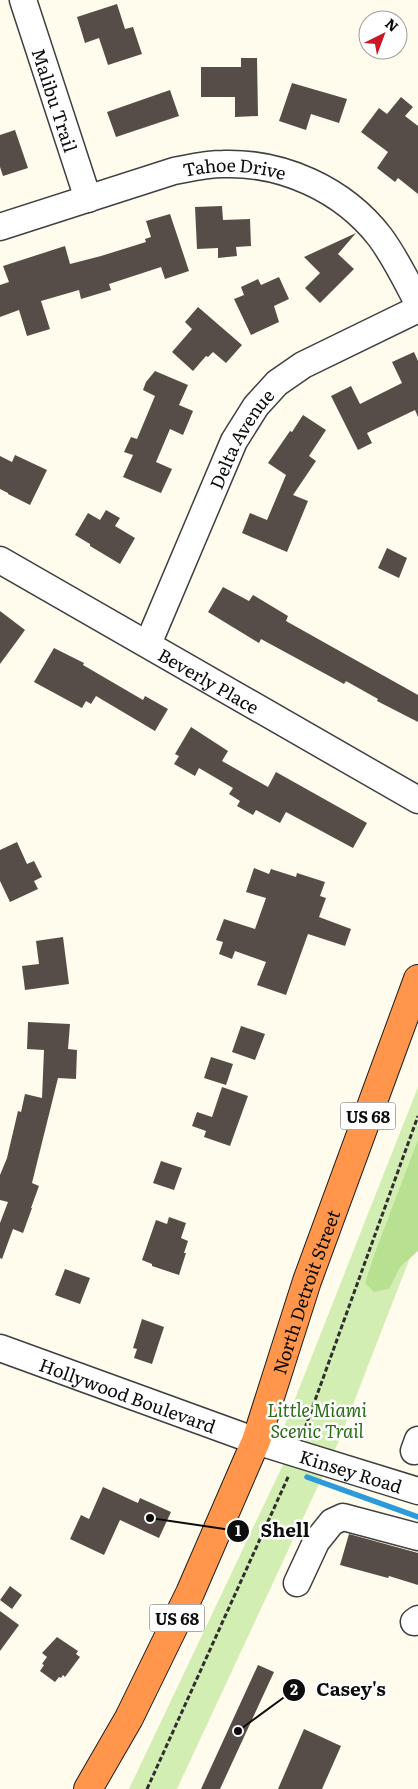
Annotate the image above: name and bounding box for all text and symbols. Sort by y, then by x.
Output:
north arrow [358,10,408,60]
text: N [381,13,404,36]
street label: Malibu Trail [26,44,85,155]
street label: Tahoe Drive [180,150,290,186]
street label: Delta Avenue [202,382,280,493]
street label: Beverly Place [153,640,265,720]
road number: US 68 [340,1102,396,1130]
street label: North Detroit Street [265,1205,346,1377]
street label: Hollywood Boulevard [36,1350,220,1439]
park label: Little Miami Scenic Trail [267,1396,367,1444]
street label: Kinsey Road [296,1442,406,1499]
callout: Shell [225,1514,319,1548]
text: Shell [260,1515,310,1543]
text: 1 [235,1518,241,1541]
road number: US 68 [150,1605,204,1632]
callout: Casey's [281,1673,396,1707]
text: Casey's [316,1674,386,1702]
text: 2 [290,1677,298,1700]

